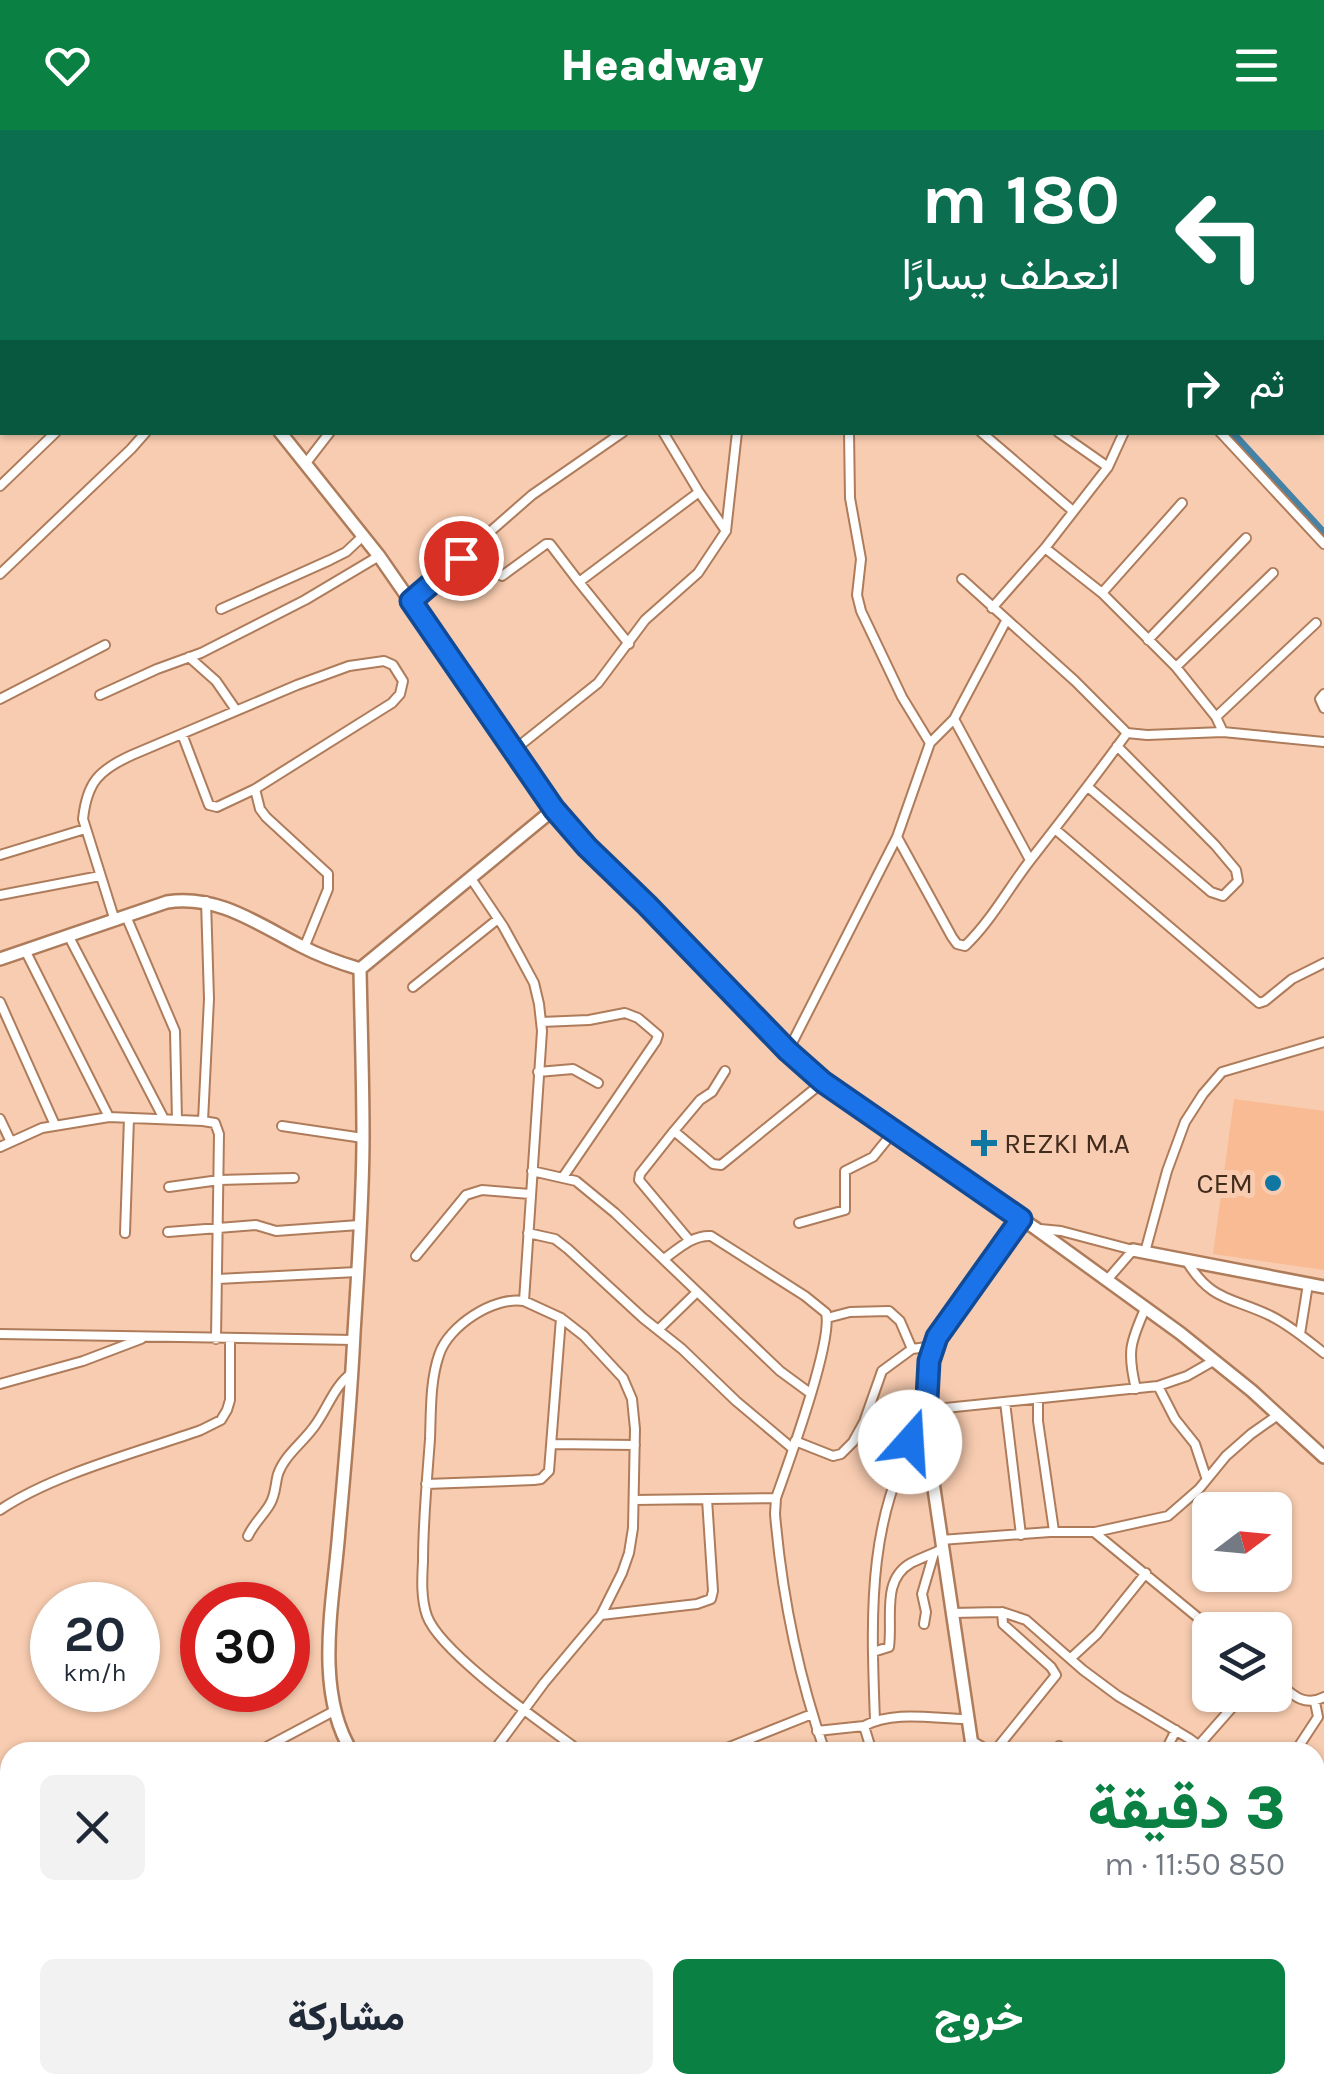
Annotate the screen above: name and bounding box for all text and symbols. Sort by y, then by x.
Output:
icon: heart [40,38,95,93]
icon: menu [1229,38,1284,93]
text: Headway [561,39,763,91]
text: 180 m [921,159,1120,241]
icon: left [1155,170,1285,300]
text: انعطف يسارًا [902,248,1120,300]
icon: right [1174,360,1229,415]
text: ثم [1249,362,1285,407]
pin [419,516,504,601]
icon: arrive [434,531,489,586]
place label: REZKI M.A [1004,1127,1130,1160]
marker: REZKI M.A [973,1132,995,1154]
place label: CEM [1196,1167,1253,1200]
marker: CEM [1262,1172,1284,1194]
position arrow [858,1390,962,1494]
north arrow [1192,1492,1292,1592]
map controls [1192,1492,1292,1712]
speed limit sign: 30 [180,1582,310,1712]
text: 20 [64,1605,126,1664]
button: layers [1192,1612,1292,1712]
text: km/h [63,1658,127,1687]
text: 3 دقيقة [1087,1773,1285,1843]
button: close [40,1775,145,1880]
text: 850 m · 11:50 [1104,1846,1285,1883]
button: مشاركة [40,1959,653,2074]
button: خروج [673,1959,1285,2074]

